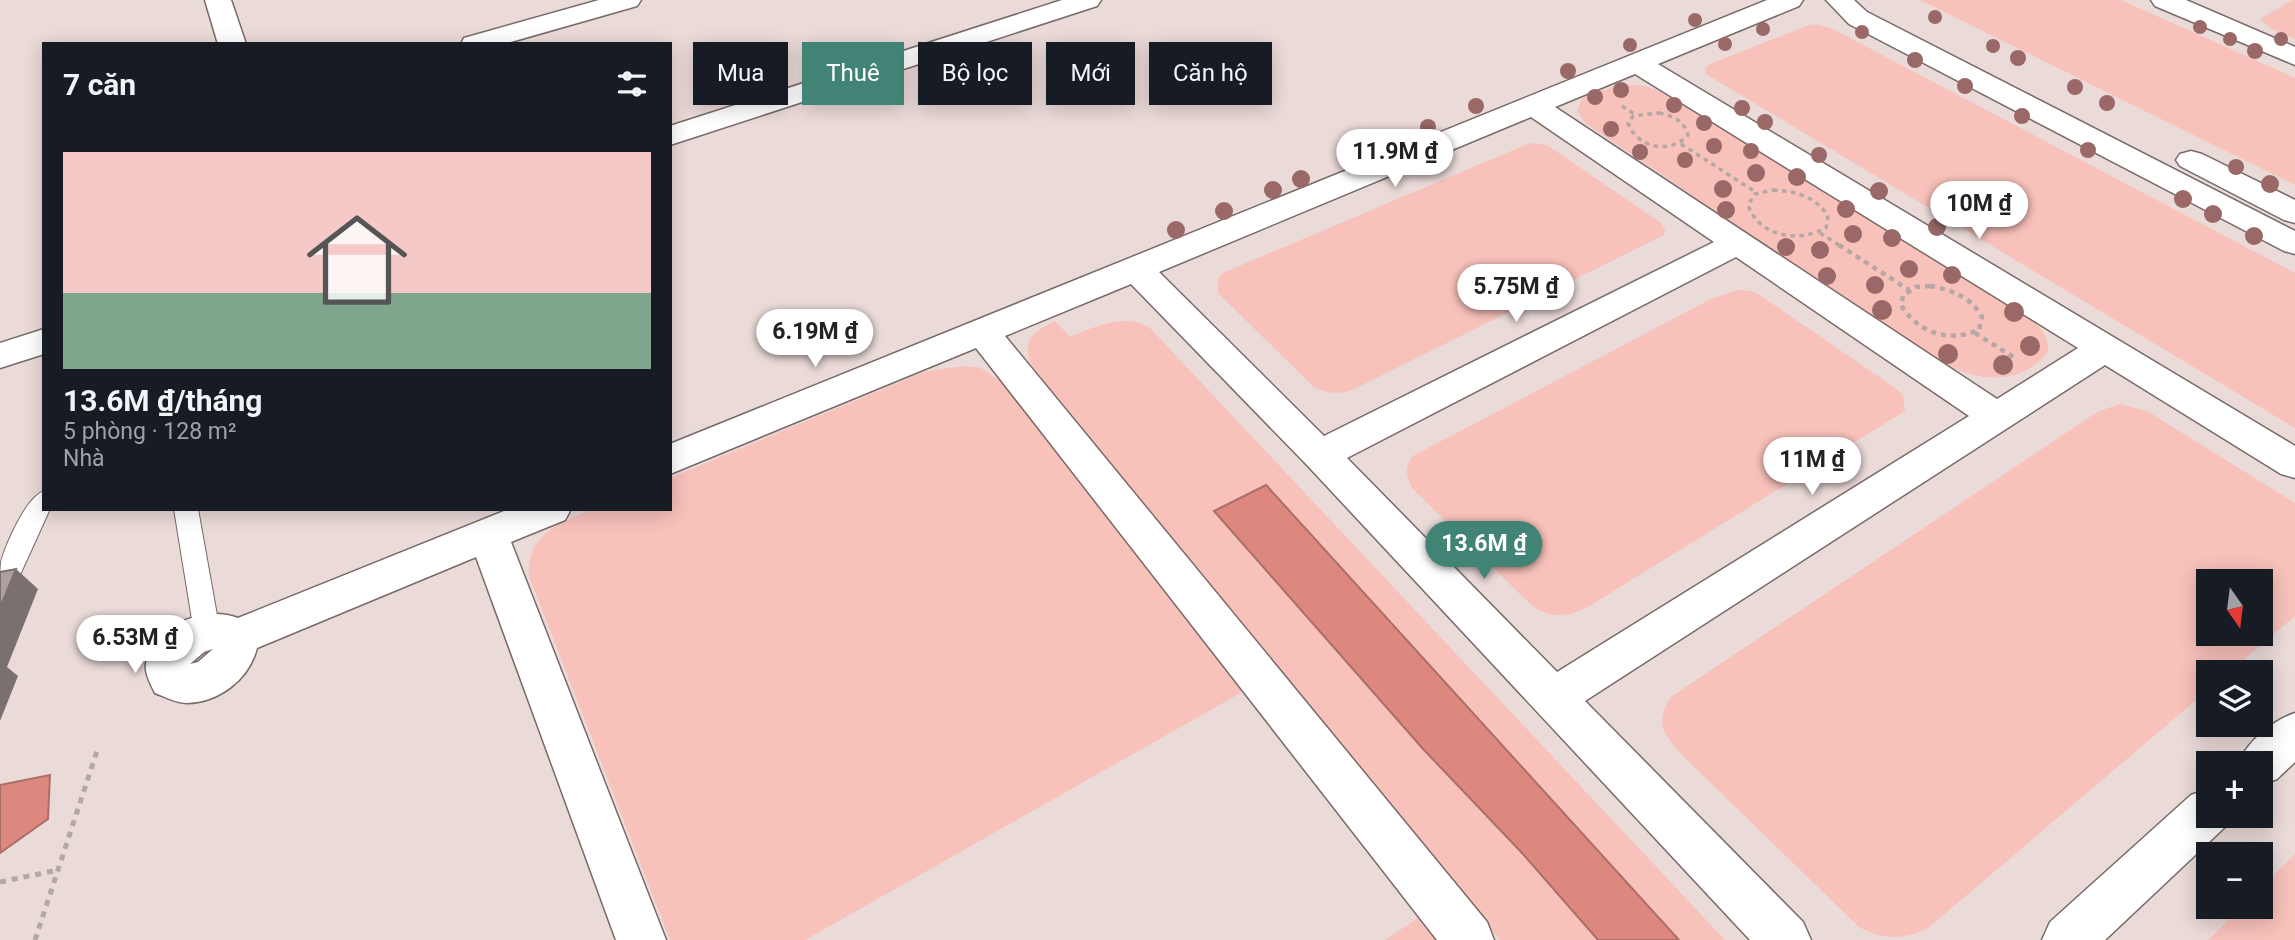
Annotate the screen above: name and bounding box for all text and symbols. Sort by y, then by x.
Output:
chip: Mua [693,42,788,105]
chip: Thuê [802,42,904,105]
chip: Bộ lọc [918,42,1032,105]
chip: Mới [1046,42,1135,105]
chip: Căn hộ [1149,42,1272,105]
icon: filters [613,65,651,103]
text: 7 căn [63,67,136,102]
pin: 11.9M ₫ [1330,130,1460,189]
text: 11.9M ₫ [1352,138,1438,165]
pin: 10M ₫ [1930,182,2028,241]
text: 10M ₫ [1946,190,2012,217]
icon: home [294,197,420,323]
pin: 5.75M ₫ [1451,264,1581,324]
text: 5.75M ₫ [1473,273,1559,300]
pin: 6.19M ₫ [750,310,880,369]
text: 6.19M ₫ [772,318,858,345]
text: 13.6M ₫/tháng [63,383,262,418]
text: 5 phòng · 128 m² [63,418,236,445]
pin: 11M ₫ [1763,438,1861,497]
text: Nhà [63,445,105,472]
text: 11M ₫ [1779,446,1845,473]
pin: 13.6M ₫ [1419,522,1549,581]
text: 13.6M ₫ [1441,530,1527,557]
north arrow [2196,569,2273,646]
map controls [2196,569,2273,919]
pin: 6.53M ₫ [70,616,200,675]
text: 6.53M ₫ [92,624,178,651]
button: layers [2196,660,2273,737]
button: + [2196,751,2273,828]
button: − [2196,842,2273,919]

